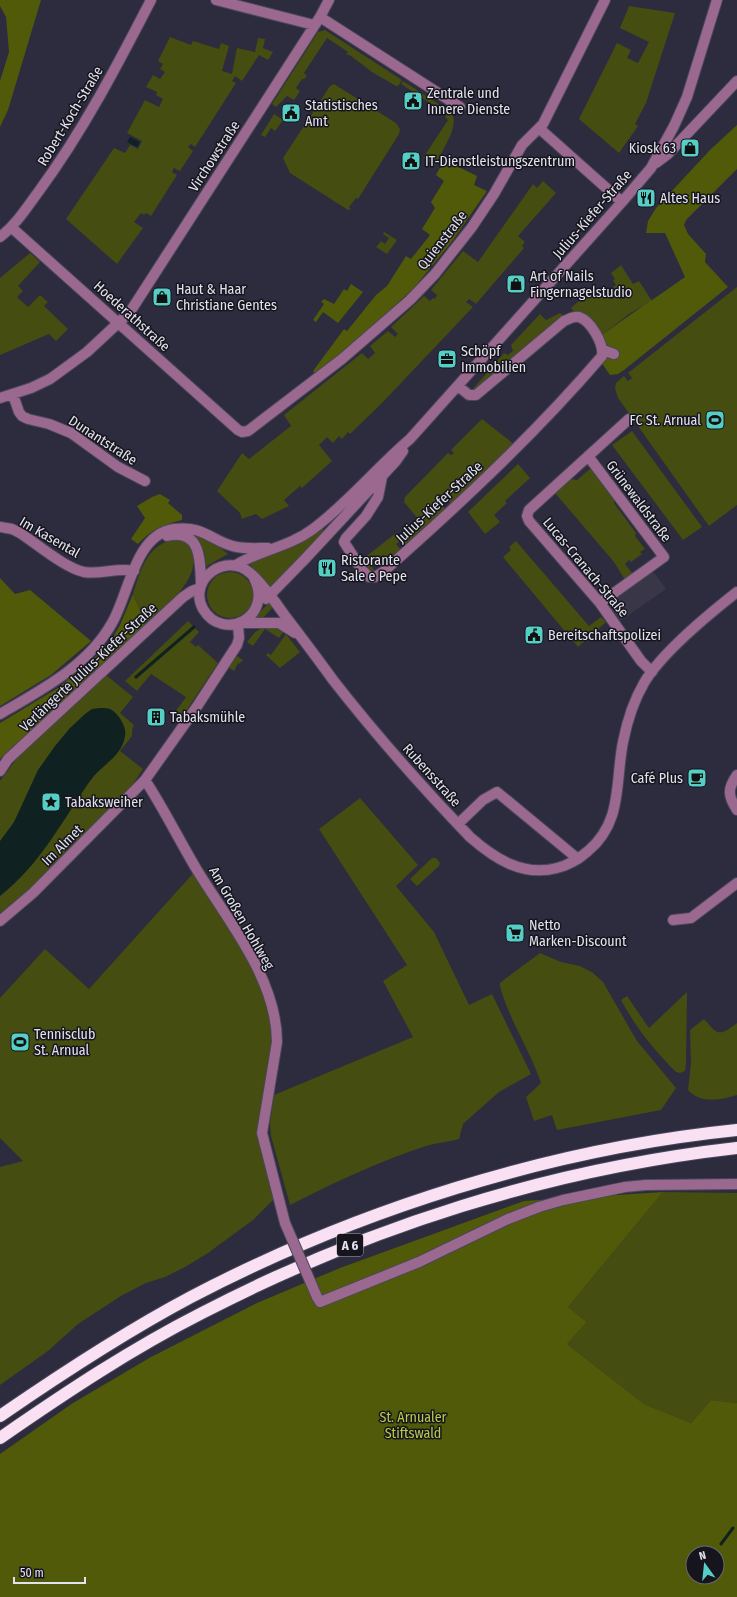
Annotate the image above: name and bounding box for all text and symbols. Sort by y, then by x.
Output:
street label: Robert-Koch-Straße [34,63,107,169]
place label: Zentrale und Innere Dienste [427,85,510,118]
public building icon: Zentrale und Innere Dienste [402,90,424,112]
place label: Statistisches Amt [305,97,378,130]
public building icon: Statistisches Amt [280,102,302,124]
street label: Virchowstraße [185,117,244,195]
shop icon: Kiosk 63 [679,137,701,159]
place label: Kiosk 63 [629,140,676,157]
public building icon: IT-Dienstleistungszentrum [400,150,422,172]
place label: IT-Dienstleistungszentrum [425,153,575,170]
street label: Julius-Kiefer-Straße [549,166,636,262]
restaurant icon: Altes Haus [635,187,657,209]
place label: Altes Haus [660,190,720,207]
street label: Quienstraße [414,207,471,273]
place label: Art of Nails Fingernagelstudio [530,268,632,301]
shop icon: Art of Nails Fingernagelstudio [505,273,527,295]
street label: Hoederathstraße [90,278,173,355]
place label: Haut & Haar Christiane Gentes [176,281,277,314]
shop icon: Haut & Haar Christiane Gentes [151,286,173,308]
place label: Schöpf Immobilien [461,343,526,376]
office icon: Schöpf Immobilien [436,348,458,370]
sports icon: FC St. Arnual [704,409,726,431]
street label: Dunantstraße [65,412,140,469]
place label: FC St. Arnual [630,412,701,429]
street label: Grünewaldstraße [602,457,675,545]
street label: Julius-Kiefer-Straße [393,458,486,547]
street label: Im Kasental [17,513,83,562]
street label: Lucas-Cranach-Straße [539,514,632,621]
place label: Ristorante Sale e Pepe [341,552,407,585]
restaurant icon: Ristorante Sale e Pepe [316,557,338,579]
street label: Verlängerte Julius-Kiefer-Straße [16,599,160,735]
public building icon: Bereitschaftspolizei [523,624,545,646]
place label: Bereitschaftspolizei [548,627,661,644]
building icon: Tabaksmühle [145,706,167,728]
place label: Tabaksmühle [170,709,245,726]
street label: Rubensstraße [399,740,464,810]
cafe icon: Café Plus [686,767,708,789]
place label: Café Plus [631,770,683,787]
place icon: Tabaksweiher [40,791,62,813]
place label: Tabaksweiher [65,794,143,811]
street label: Im Almet [38,821,87,869]
street label: Am Großen Hohlweg [205,864,278,973]
place label: Netto Marken-Discount [529,917,627,950]
supermarket icon: Netto Marken-Discount [504,922,526,944]
place label: Tennisclub St. Arnual [34,1026,95,1059]
sports icon: Tennisclub St. Arnual [9,1031,31,1053]
road number: A 6 [337,1234,363,1256]
park label: St. Arnualer Stiftswald [380,1409,447,1442]
north arrow [685,1545,725,1585]
text: N [698,1549,707,1563]
scale bar [14,1559,85,1585]
text: 50 m [20,1566,44,1580]

